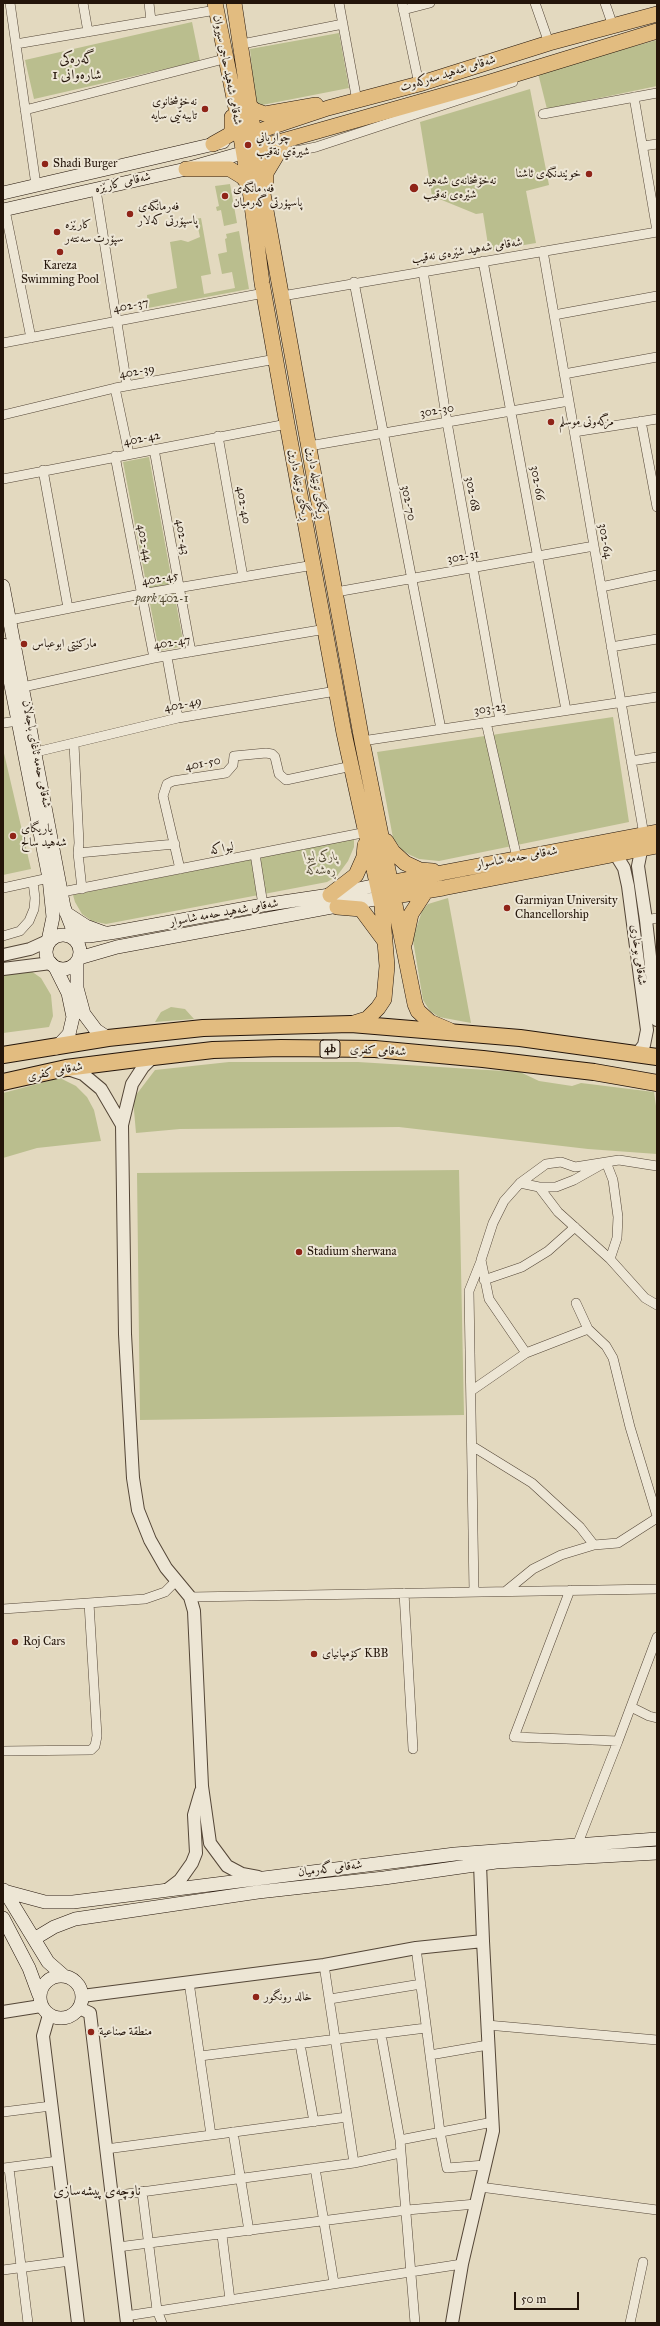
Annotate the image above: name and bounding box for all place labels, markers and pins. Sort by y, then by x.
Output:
place label: نەخۆشخانوی تایبەتیی سایە [151,95,197,123]
marker: نەخۆشخانوی تایبەتیی سایە [200,104,210,114]
place label: چوارياني شيرةي نةقيب [256,131,309,159]
marker: چوارياني شيرةي نةقيب [243,140,253,150]
place label: Shadi Burger [53,157,117,171]
marker: Shadi Burger [40,159,50,169]
place label: خوێندنگەی ئاشنا [516,167,581,181]
marker: خوێندنگەی ئاشنا [584,169,594,179]
place label: نەخۆشخانەی شەهید شێرەی نەقیب [423,174,496,202]
place label: فەرمانگەی پاسپۆرتی گەرمیان [233,182,302,210]
marker: نەخۆشخانەی شەهید شێرەی نەقیب [408,182,420,194]
marker: فەرمانگەی پاسپۆرتی گەرمیان [220,191,230,201]
place label: فەرمانگەی پاسپۆرتی کەلار [138,200,198,228]
marker: فەرمانگەی پاسپۆرتی کەلار [125,209,135,219]
place label: کارێزە سپۆرت سەنتەر [65,218,123,246]
marker: کارێزە سپۆرت سەنتەر [52,227,62,237]
marker: Kareza Swimming Pool [55,247,65,257]
place label: Kareza Swimming Pool [21,259,99,287]
place label: مزگەوتی موسلم [559,415,614,429]
marker: مزگەوتی موسلم [546,417,556,427]
place label: مارکێتی ابوعباس [32,637,97,651]
marker: مارکێتی ابوعباس [19,639,29,649]
place label: یاریگای شەهید سالح [21,822,67,850]
marker: یاریگای شەهید سالح [8,831,18,841]
place label: Garmiyan University Chancellorship [515,894,618,922]
marker: Garmiyan University Chancellorship [502,903,512,913]
place label: Stadium sherwana [307,1245,397,1259]
marker: Stadium sherwana [294,1247,304,1257]
place label: Roj Cars [23,1635,65,1649]
marker: Roj Cars [10,1637,20,1647]
place label: کۆمپانیای KBB [322,1647,389,1661]
marker: کۆمپانیای KBB [309,1649,319,1659]
place label: خالد رونگور [264,1990,312,2004]
marker: خالد رونگور [251,1992,261,2002]
place label: منطقة صناعية [99,2025,152,2039]
marker: منطقة صناعية [86,2027,96,2037]

